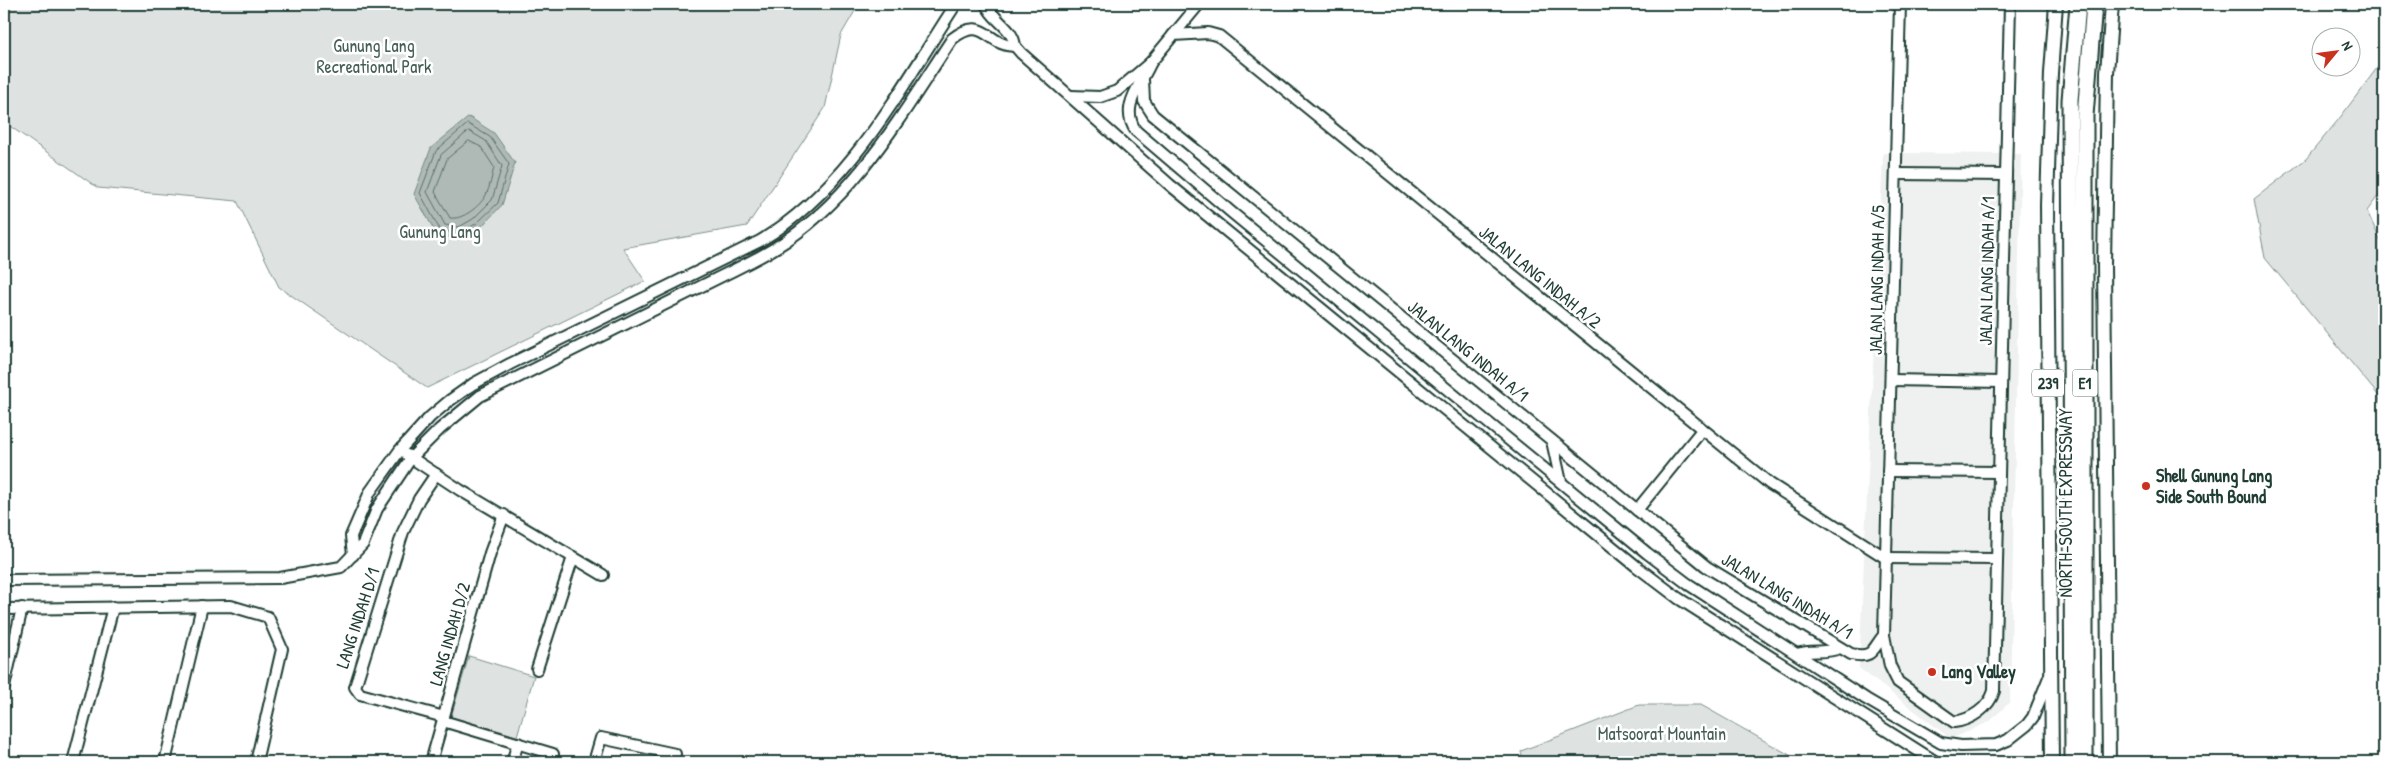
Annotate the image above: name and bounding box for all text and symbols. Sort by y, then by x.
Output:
north arrow [2310,28,2360,78]
park label: Gunung Lang Recreational Park [316,33,432,79]
text: N [2338,38,2358,54]
street label: JALAN LANG INDAH A/1 [1973,196,2000,346]
street label: JALAN LANG INDAH A/5 [1863,204,1890,355]
park label: Gunung Lang [399,219,481,244]
street label: JALAN LANG INDAH A/2 [1474,219,1607,334]
street label: JALAN LANG INDAH A/1 [1403,294,1534,407]
road number: 239 [2032,369,2064,396]
road number: E1 [2072,369,2098,396]
street label: NORTH–SOUTH EXPRESSWAY [2053,408,2078,598]
place label: Shell Gunung Lang Side South Bound [2156,463,2272,509]
marker: Shell Gunung Lang Side South Bound [2140,480,2152,492]
street label: JALAN LANG INDAH A/1 [1717,546,1858,645]
street label: LANG INDAH D/1 [330,564,386,671]
street label: LANG INDAH D/2 [423,579,476,688]
place label: Lang Valley [1942,659,2016,685]
marker: Lang Valley [1926,666,1938,678]
park label: Matsoorat Mountain [1598,721,1726,746]

